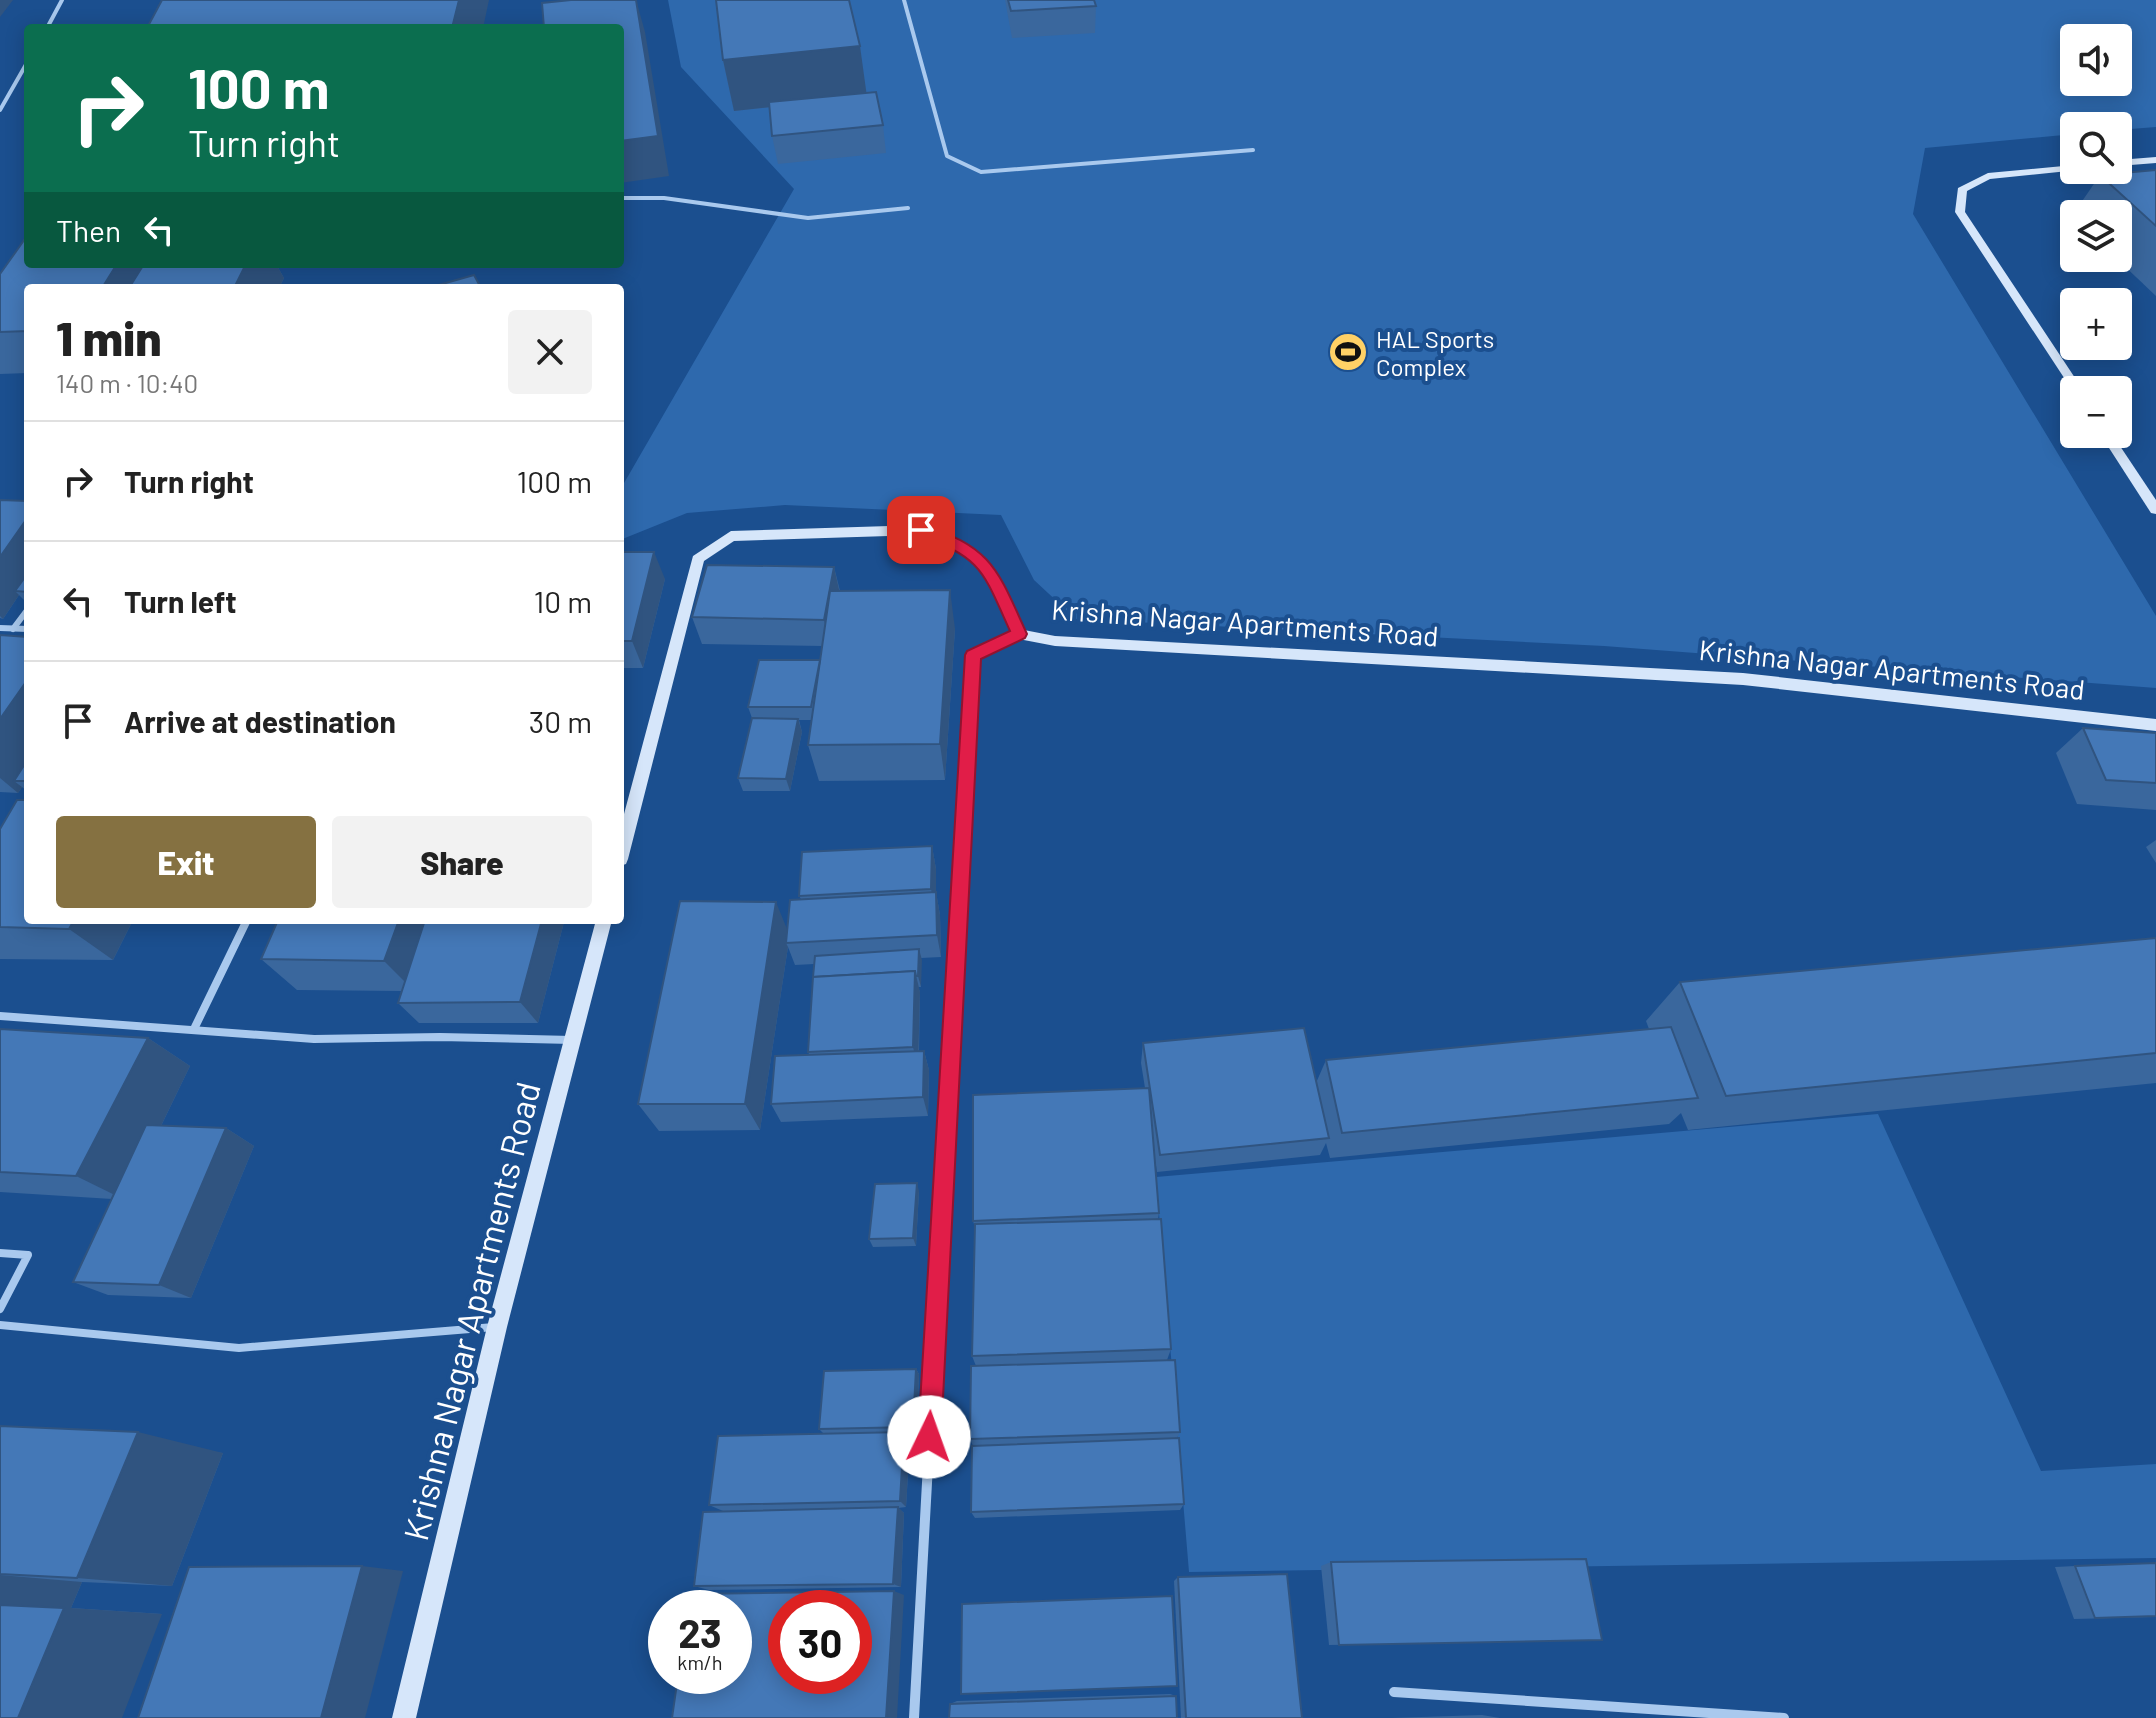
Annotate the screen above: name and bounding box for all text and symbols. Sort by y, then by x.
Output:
map controls [2060,24,2132,448]
button: sound [2060,24,2132,96]
text: 100 m [188,53,330,120]
icon: right [56,56,160,160]
button: search [2060,112,2132,184]
text: Turn right [188,121,340,164]
button: layers [2060,200,2132,272]
icon: left [137,208,181,252]
text: Then [56,212,121,248]
button: + [2060,288,2132,360]
text: 1 min [56,308,162,366]
button: close [508,310,592,394]
place label: HAL Sports Complex [1376,324,1494,381]
sports icon: HAL Sports Complex [1327,331,1369,373]
text: 140 m · 10:40 [56,367,198,398]
button: − [2060,376,2132,448]
icon: right [56,459,100,503]
text: Turn right [124,463,254,499]
text: 100 m [517,463,592,499]
pin [887,496,955,564]
icon: arrive [899,508,943,552]
icon: left [56,579,100,623]
text: Turn left [124,583,237,619]
text: 10 m [534,583,592,619]
street label: Krishna Nagar Apartments Road [1050,592,1440,652]
street label: Krishna Nagar Apartments Road [1697,632,2087,706]
icon: arrive [56,699,100,743]
text: Arrive at destination [124,703,396,739]
text: 30 m [529,703,592,739]
button: Exit [56,816,316,908]
button: Share [332,816,592,908]
street label: Krishna Nagar Apartments Road [394,1077,548,1545]
position arrow [887,1395,971,1479]
speed limit sign: 30 [768,1590,872,1694]
text: 23 [678,1608,722,1656]
text: km/h [677,1650,723,1674]

